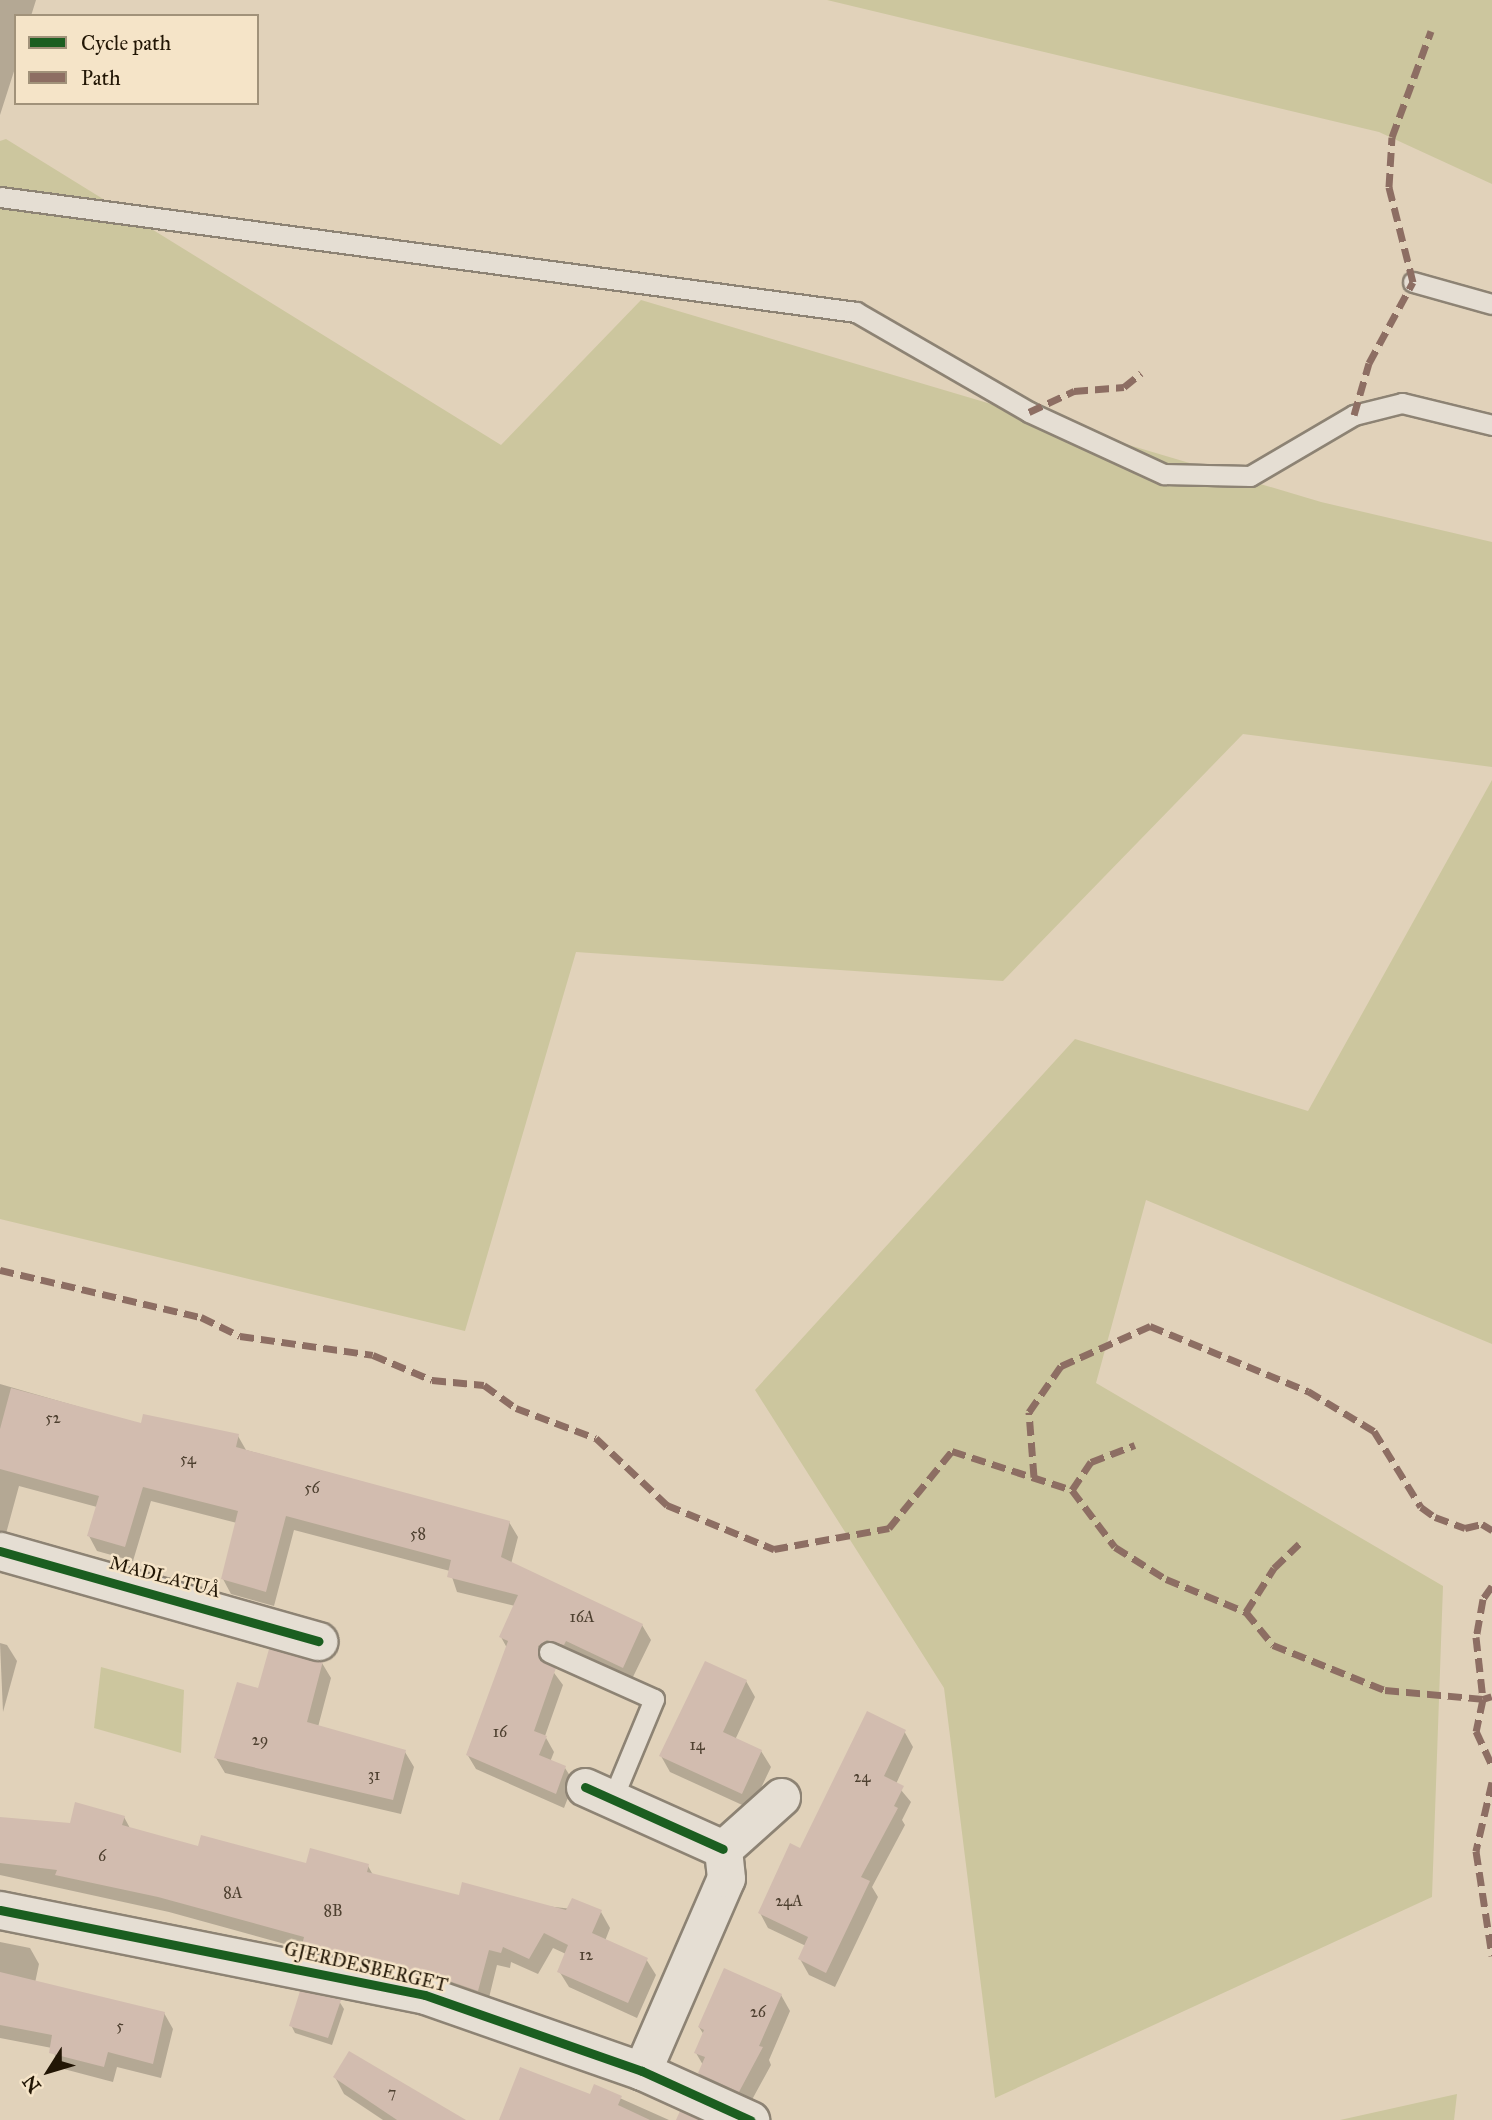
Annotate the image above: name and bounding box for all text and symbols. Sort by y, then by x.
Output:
legend [14,14,259,105]
text: Cycle path [81,30,171,56]
text: Path [81,65,121,91]
house number: 52 [45,1408,61,1428]
house number: 54 [180,1449,196,1469]
house number: 56 [304,1478,320,1498]
house number: 58 [410,1524,426,1544]
street label: MADLATUÅ [107,1551,223,1603]
house number: 16A [569,1607,595,1627]
house number: 16 [493,1722,507,1742]
house number: 29 [252,1730,268,1750]
house number: 14 [689,1735,705,1755]
house number: 31 [368,1765,380,1785]
house number: 24 [854,1767,870,1787]
house number: 6 [98,1846,106,1866]
house number: 8A [223,1883,243,1903]
house number: 24A [775,1891,803,1911]
house number: 8B [323,1901,343,1921]
street label: GJERDESBERGET [282,1937,450,1997]
house number: 12 [579,1945,593,1965]
house number: 26 [750,2002,766,2022]
house number: 5 [116,2016,124,2036]
north arrow [14,2036,84,2106]
text: N [18,2071,46,2097]
house number: 7 [388,2083,396,2103]

